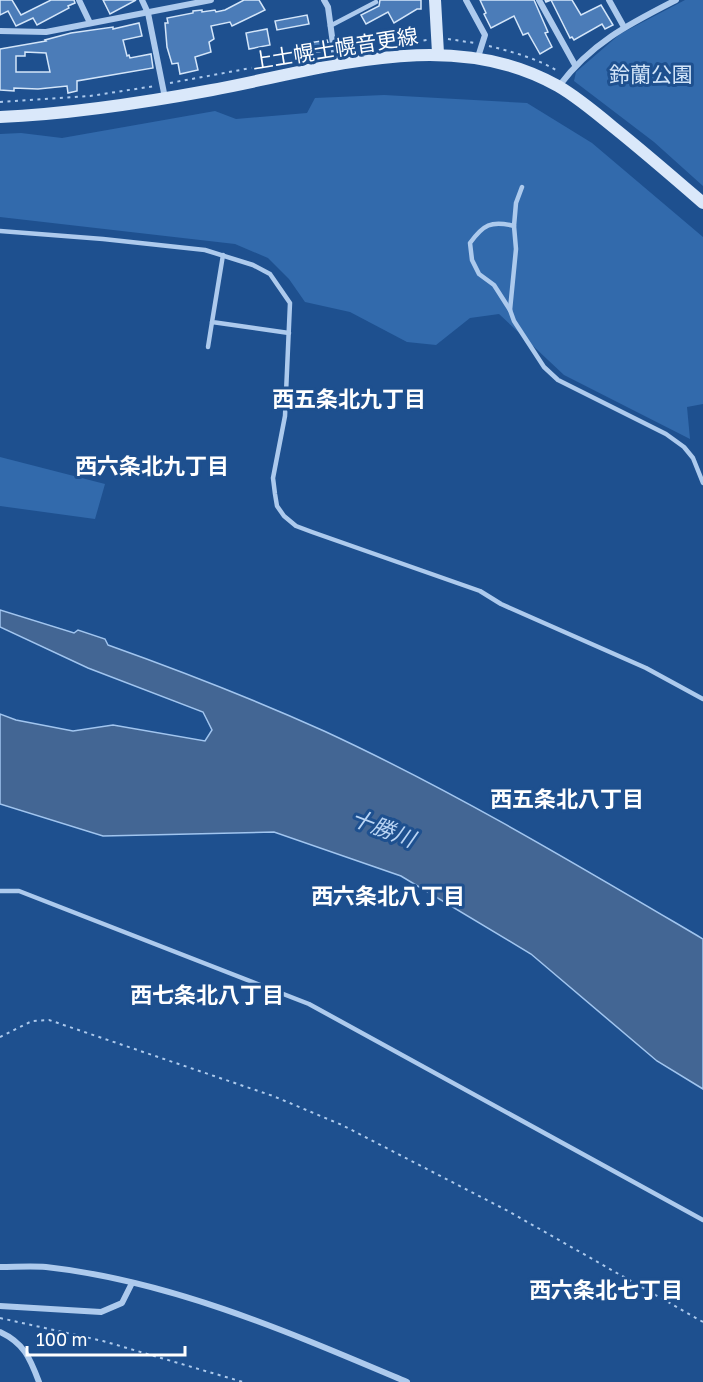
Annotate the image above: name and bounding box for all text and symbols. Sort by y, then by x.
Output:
street label: 上士幌士幌音更線 [250,22,420,74]
park label: 鈴蘭公園 [609,61,693,87]
district label: 西五条北九丁目 [272,385,426,412]
district label: 西六条北九丁目 [75,452,229,479]
district label: 西五条北八丁目 [490,785,644,812]
water label: 十勝川 [348,803,421,853]
district label: 西六条北八丁目 [311,882,465,909]
district label: 西七条北八丁目 [130,981,284,1008]
district label: 西六条北七丁目 [529,1276,683,1303]
scale bar [27,1319,184,1357]
text: 100 m [36,1328,87,1350]

